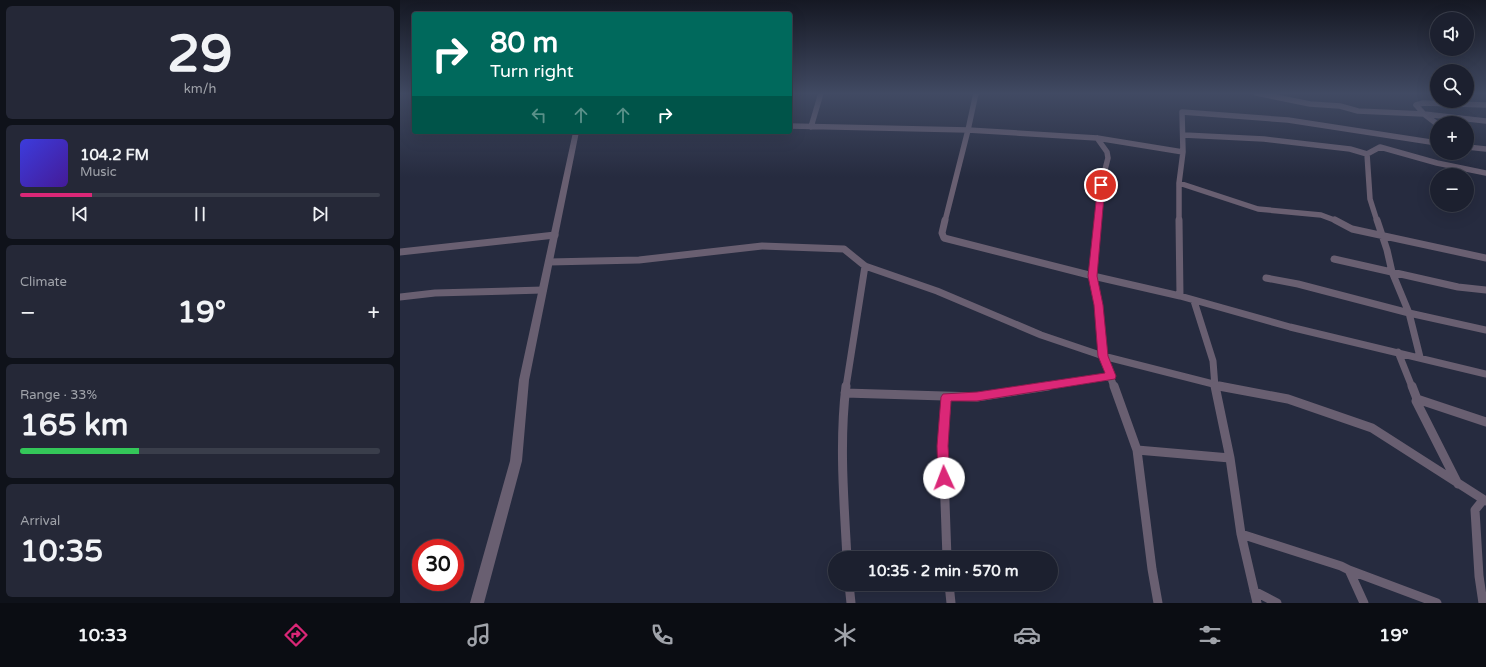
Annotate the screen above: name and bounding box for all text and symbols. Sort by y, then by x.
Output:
map controls [1430,12,1474,212]
button: sound [1430,12,1474,56]
text: 29 [167,23,233,86]
text: 80 m [490,26,558,60]
icon: right [424,28,476,80]
text: Turn right [490,60,574,82]
button: search [1430,64,1474,108]
text: km/h [184,81,216,97]
icon: left [528,104,550,126]
icon: ahead [570,104,592,126]
icon: ahead [612,104,634,126]
icon: right [654,104,676,126]
button: + [1430,116,1474,160]
text: 104.2 FM [80,146,149,164]
text: Music [80,164,117,180]
pin [1084,168,1118,202]
button: − [1430,168,1474,212]
icon: arrive [1090,174,1112,196]
icon: previous [69,203,91,225]
icon: pause [189,203,211,225]
icon: next [309,203,331,225]
text: Climate [20,274,67,290]
text: 19° [177,294,226,331]
text: − [20,300,36,326]
text: + [368,300,380,326]
text: Range · 33% [20,387,97,403]
text: 165 km [20,407,128,444]
position arrow [923,457,965,499]
text: Arrival [20,513,60,529]
text: 10:35 [20,533,103,570]
speed limit sign: 30 [412,539,464,591]
text: 10:35 · 2 min · 570 m [868,562,1018,580]
icon: directions [282,621,310,649]
icon: music [465,621,493,649]
icon: phone [648,621,676,649]
icon: climate [831,621,859,649]
icon: car [1013,621,1041,649]
icon: filters [1196,621,1224,649]
text: 10:33 [77,624,127,646]
text: 19° [1379,624,1409,646]

